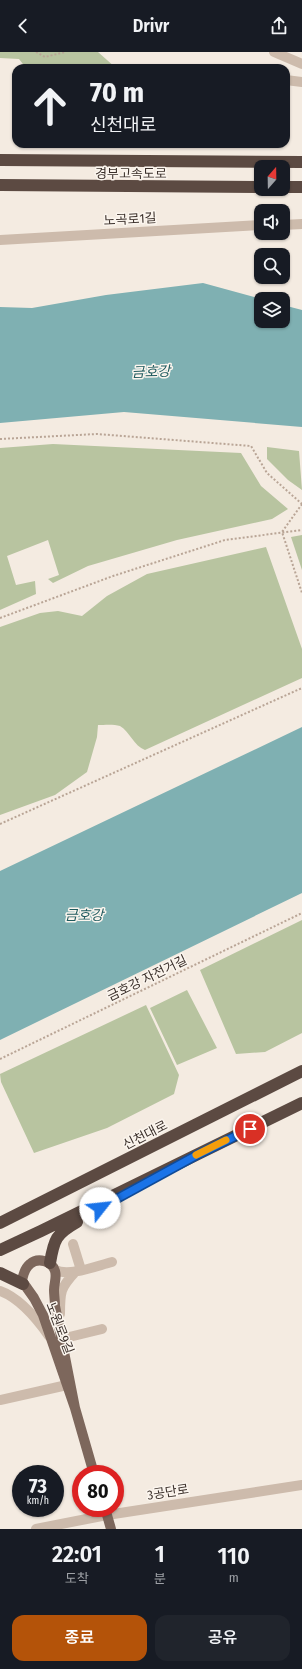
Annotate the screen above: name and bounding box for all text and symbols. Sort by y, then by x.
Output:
icon: back [12,15,34,37]
text: Drivr [133,15,169,37]
icon: share [268,15,290,37]
text: 70 m [90,76,144,109]
icon: ahead [24,80,76,132]
text: 신천대로 [90,114,156,136]
north arrow [254,160,290,196]
map controls [254,160,290,328]
street label: 경부고속도로 [95,166,167,181]
button: sound [254,204,290,240]
street label: 노곡로1길 [103,210,157,228]
button: search [254,248,290,284]
button: layers [254,292,290,328]
water label: 금호강 [131,363,173,381]
water label: 금호강 [65,907,105,924]
street label: 금호강 자전거길 [105,952,189,1004]
pin [233,1112,267,1146]
street label: 신천대로 [120,1117,170,1153]
icon: arrive [239,1118,261,1140]
position arrow [79,1187,121,1229]
street label: 노원로9길 [43,1300,77,1356]
speed limit sign: 80 [72,1465,124,1517]
text: 73 [29,1474,47,1498]
street label: 3공단로 [146,1481,190,1503]
text: km/h [27,1495,49,1507]
text: 22:01 [52,1540,102,1568]
text: 1 [155,1540,165,1568]
text: 110 [218,1542,250,1570]
text: m [229,1570,239,1585]
text: 도착 [65,1571,89,1586]
text: 분 [154,1571,166,1586]
button: 종료 [12,1615,147,1661]
button: 공유 [155,1615,290,1661]

